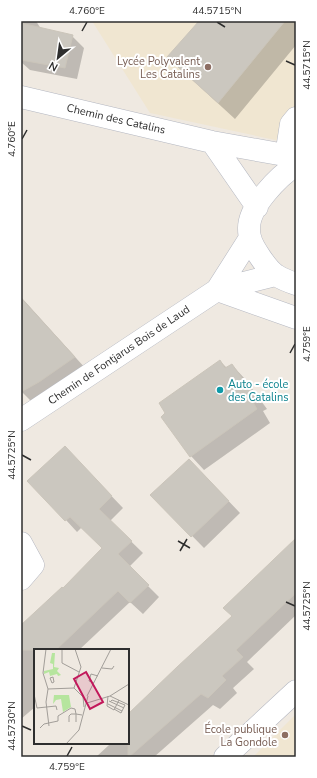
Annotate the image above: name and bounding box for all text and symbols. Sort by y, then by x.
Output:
text: 4.760°E [69,4,105,18]
text: 44.5715°N [192,4,242,18]
north arrow [38,38,78,78]
text: 44.5715°N [300,40,314,90]
place label: Lycée Polyvalent Les Catalins [117,54,200,82]
text: N [46,58,61,75]
marker: Lycée Polyvalent Les Catalins [203,62,213,72]
street label: Chemin des Catalins [65,100,167,138]
text: 4.760°E [5,121,19,157]
street label: Chemin de Fontjarus Bois de Laud [45,302,193,408]
text: 4.759°E [300,326,314,362]
place label: Auto - école des Catalins [228,377,289,405]
marker: Auto - école des Catalins [215,385,225,395]
text: 44.5725°N [5,430,19,480]
text: 44.5725°N [300,581,314,631]
inset map [34,649,129,744]
text: 44.5730°N [5,701,19,751]
place label: École publique La Gondole [204,721,277,750]
marker: École publique La Gondole [280,730,290,740]
text: 4.759°E [49,760,85,774]

